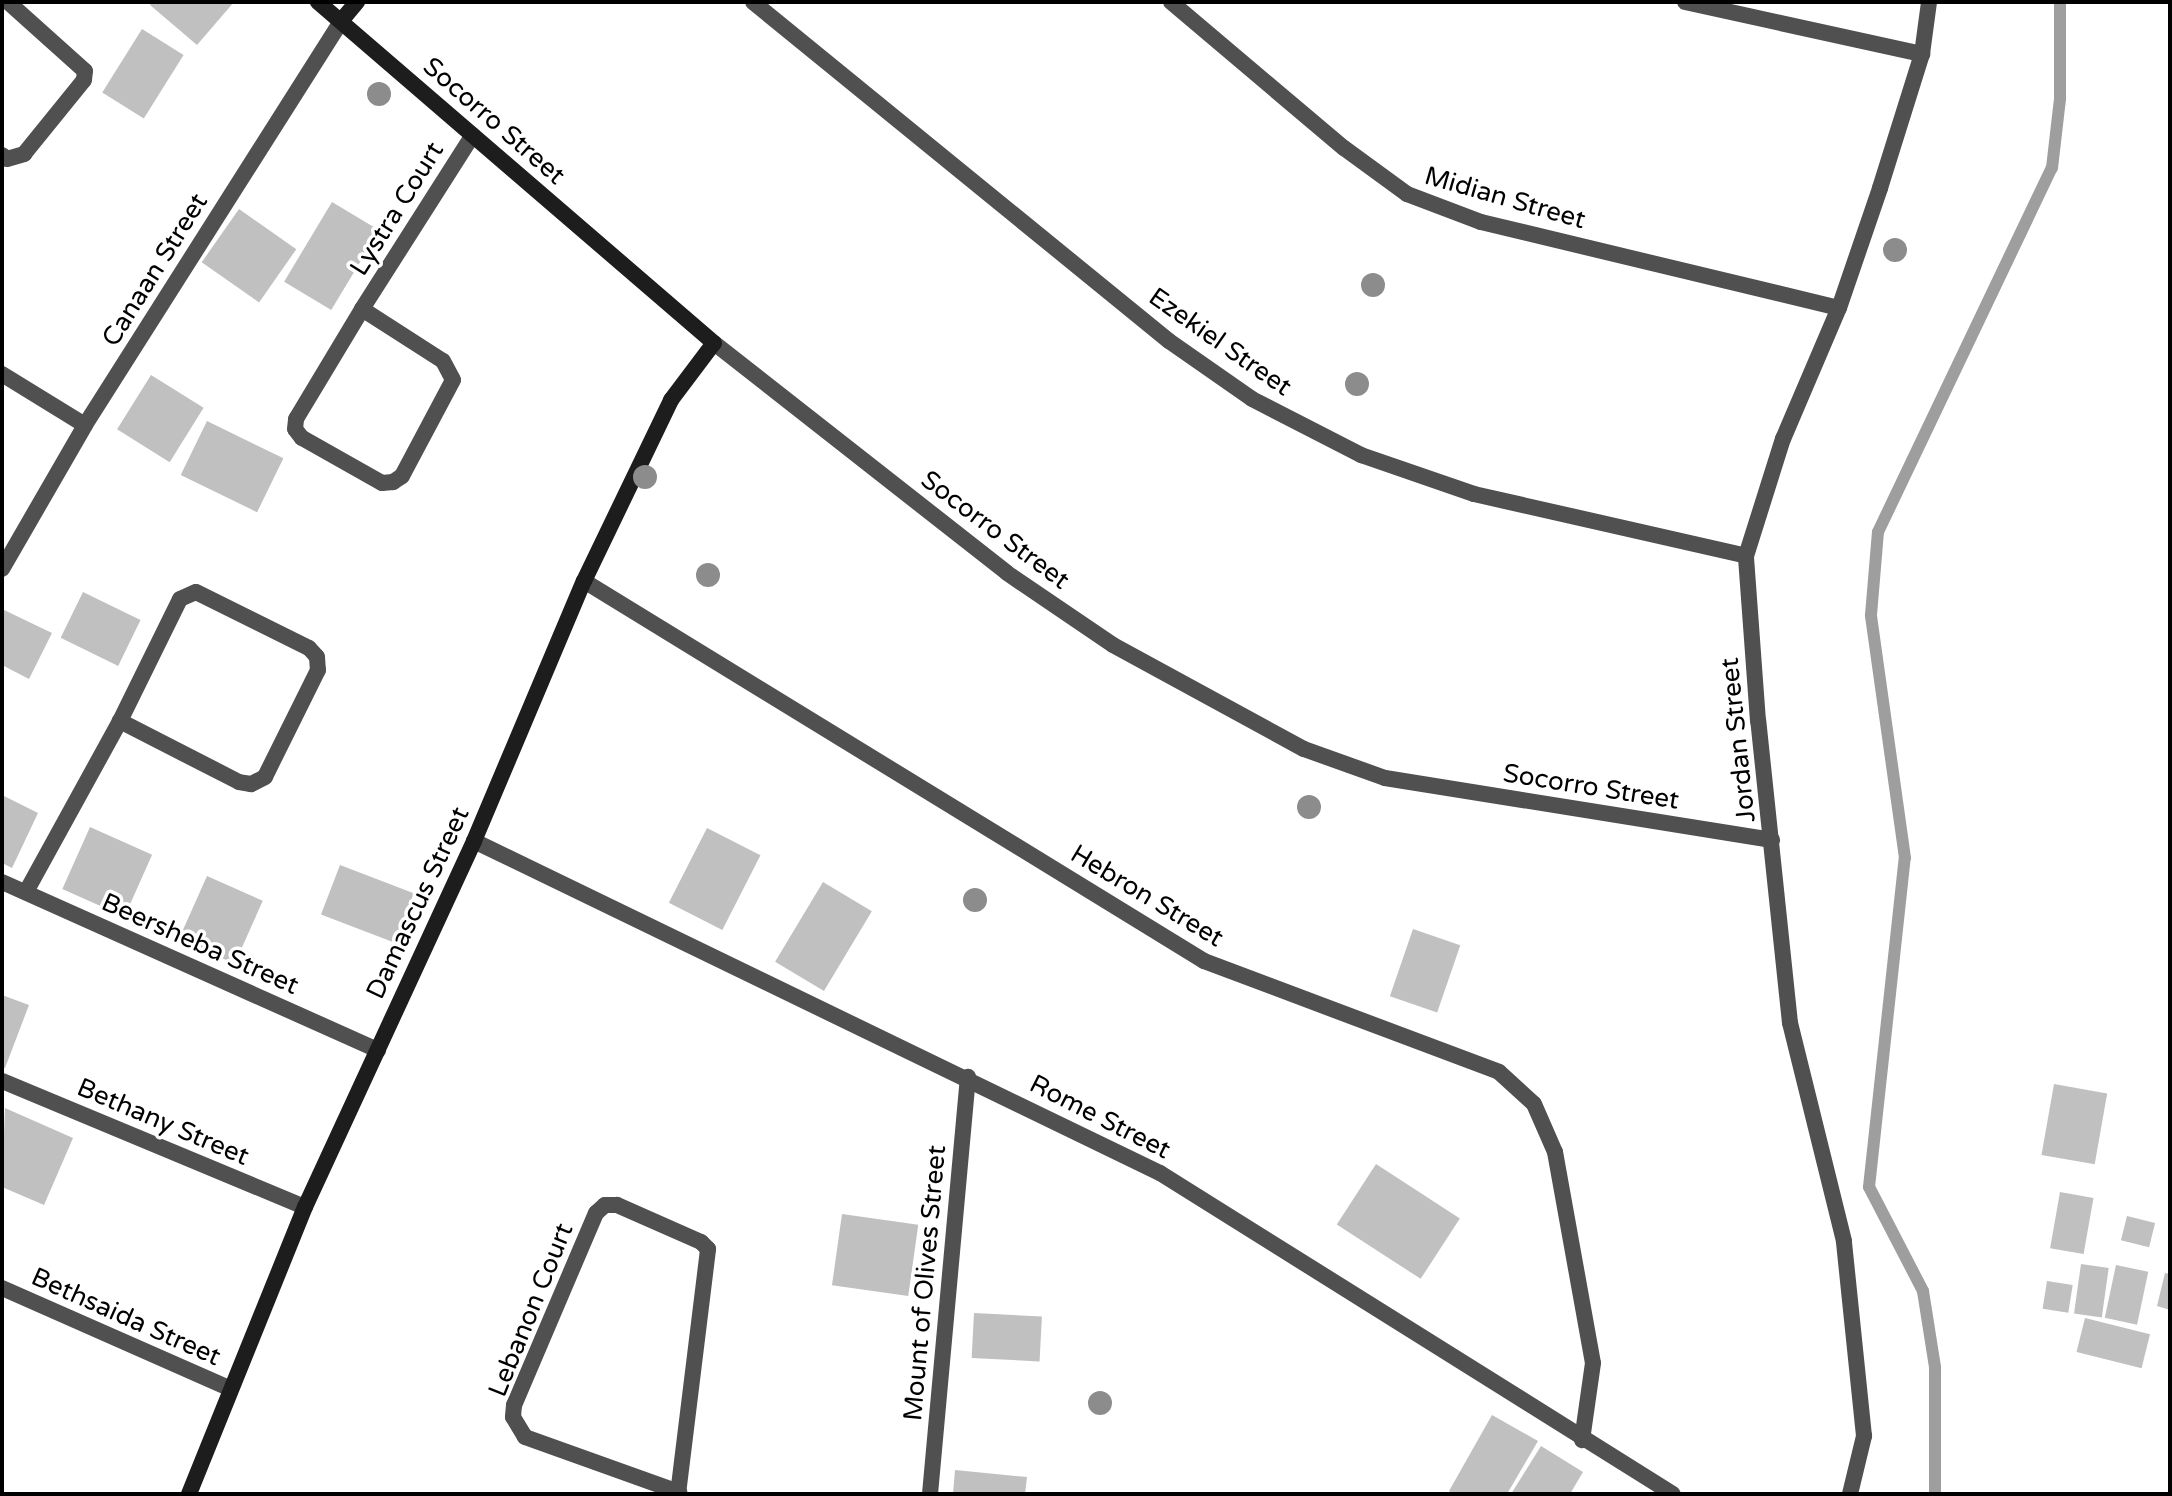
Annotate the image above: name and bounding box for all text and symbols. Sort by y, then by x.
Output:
street label: Socorro Street [417,51,571,191]
street label: Lystra Court [344,136,450,282]
street label: Midian Street [1421,160,1589,236]
street label: Canaan Street [95,188,215,352]
street label: Ezekiel Street [1143,281,1297,403]
street label: Socorro Street [915,464,1075,596]
street label: Jordan Street [1714,656,1762,824]
street label: Socorro Street [1501,758,1681,816]
street label: Damascus Street [360,802,476,1004]
street label: Hebron Street [1065,838,1229,954]
street label: Beersheba Street [97,887,303,1001]
street label: Rome Street [1024,1068,1176,1166]
street label: Bethany Street [72,1072,254,1172]
street label: Mount of Olives Street [897,1144,953,1422]
street label: Lebanon Court [482,1219,580,1401]
street label: Bethsaida Street [26,1261,226,1373]

